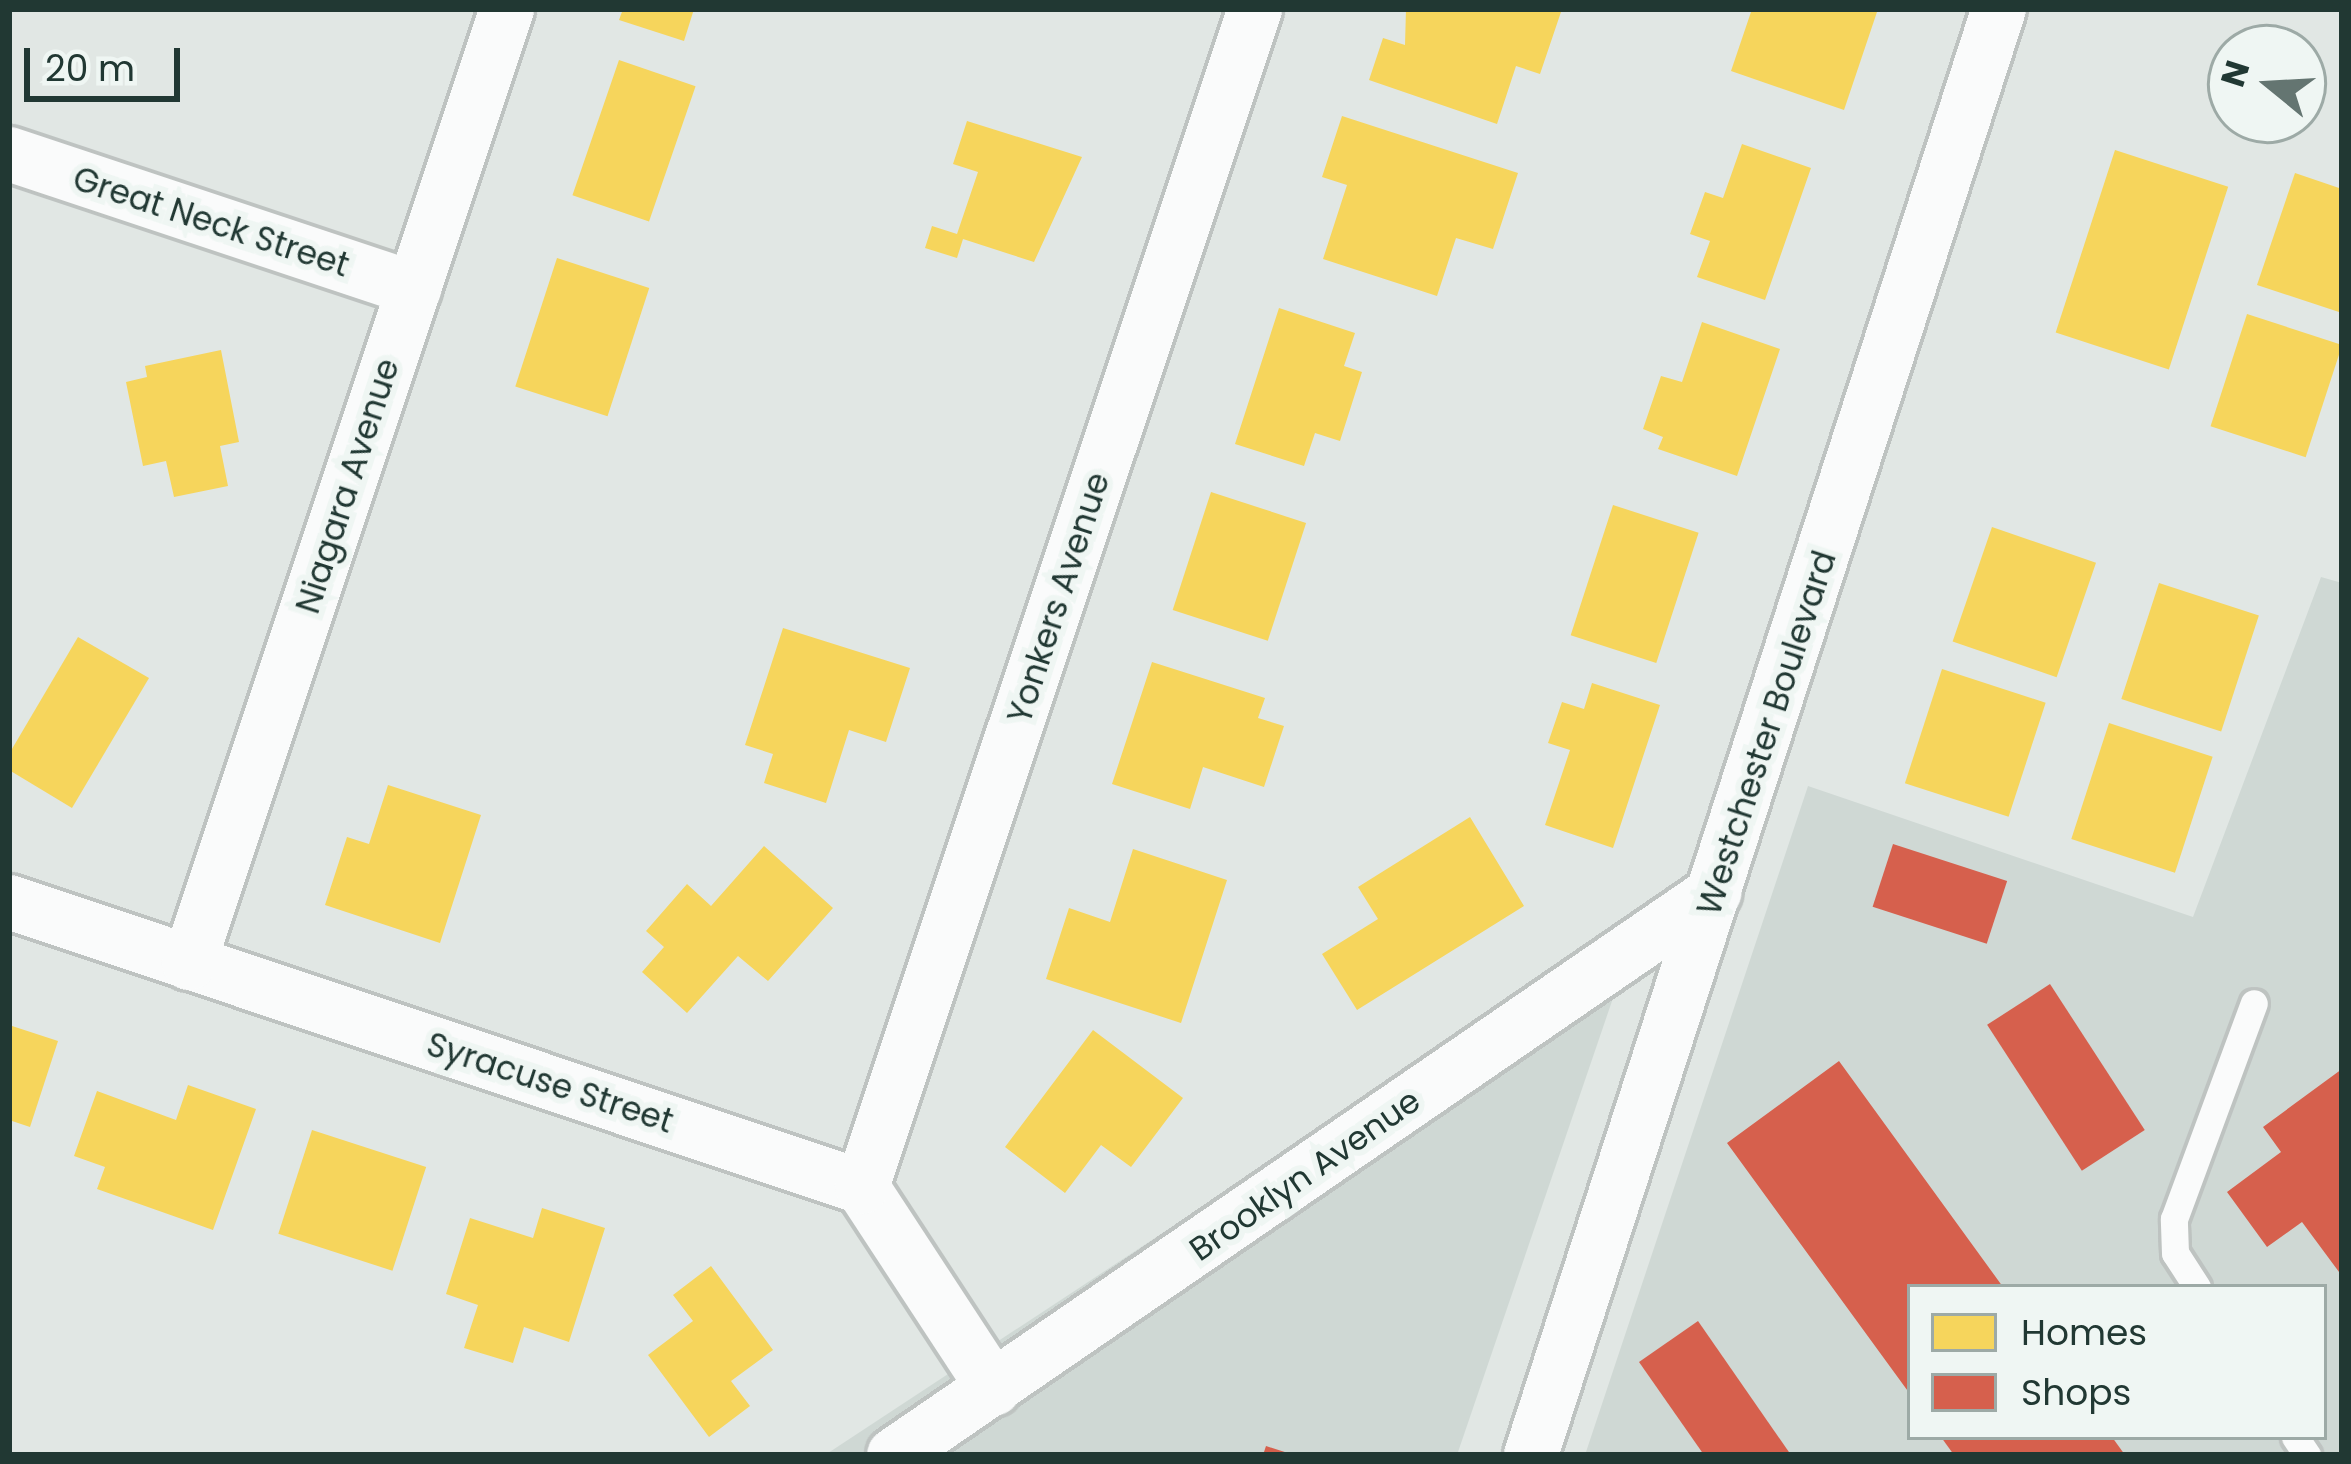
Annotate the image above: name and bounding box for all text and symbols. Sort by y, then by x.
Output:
scale bar [30,24,186,98]
north arrow [2207,24,2327,144]
text: 20 m [45,43,135,94]
text: N [2209,55,2261,93]
street label: Great Neck Street [68,159,354,285]
street label: Niagara Avenue [288,354,408,618]
street label: Yonkers Avenue [1000,468,1118,728]
street label: Westchester Boulevard [1689,546,1845,920]
street label: Syracuse Street [422,1024,678,1142]
street label: Brooklyn Avenue [1182,1081,1428,1269]
legend [1907,1284,2327,1440]
text: Homes [2021,1307,2147,1358]
text: Shops [2021,1367,2131,1418]

